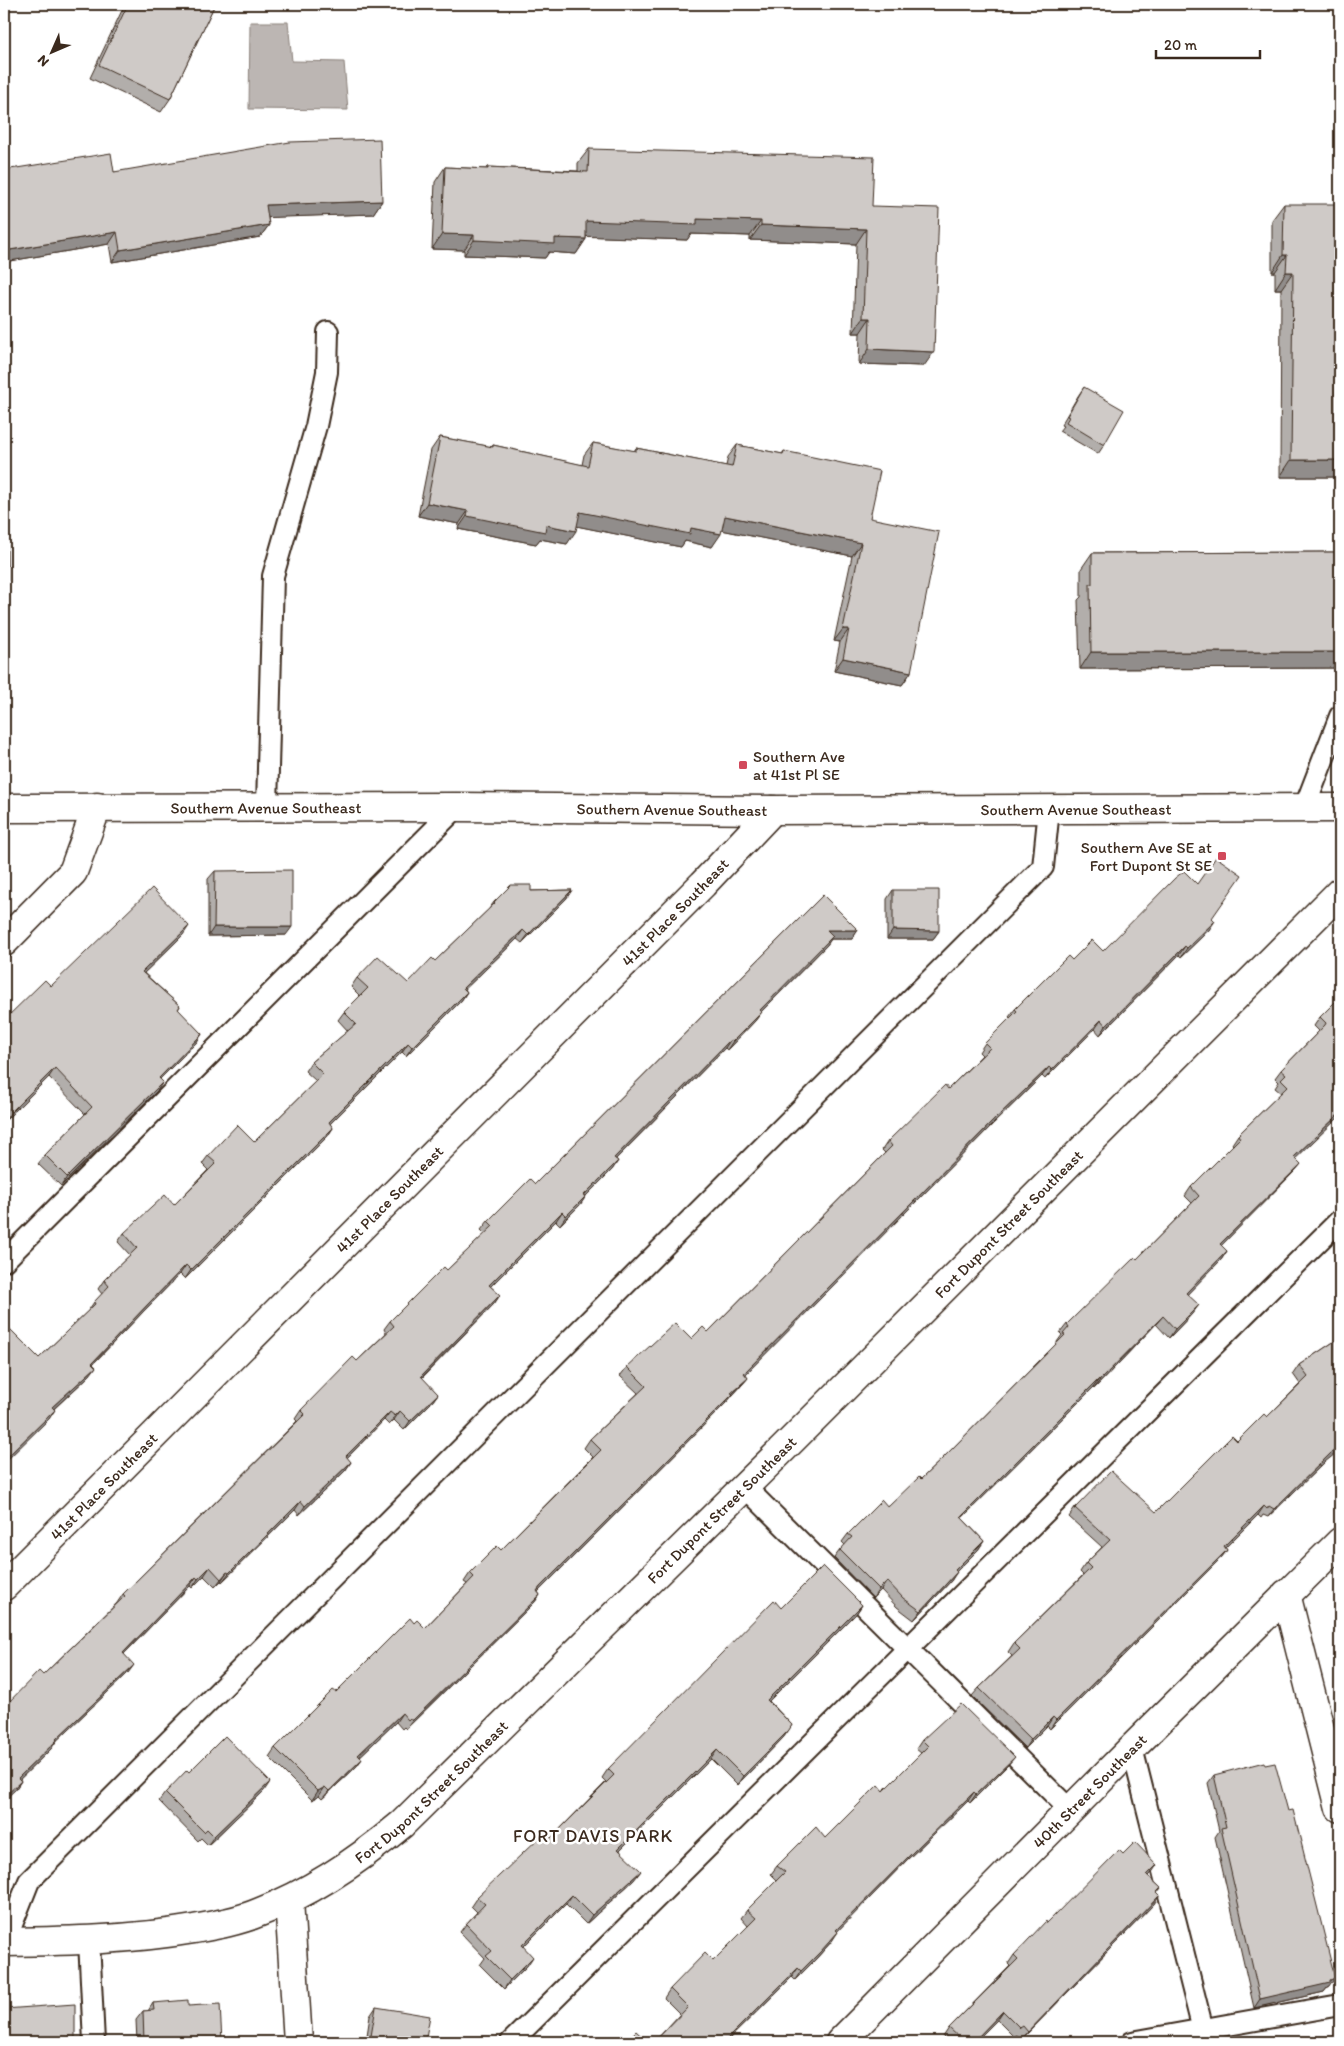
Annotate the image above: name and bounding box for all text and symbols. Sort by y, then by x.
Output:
north arrow [28,28,78,78]
scale bar [1156,28,1260,60]
text: 20 m [1164,36,1198,54]
text: N [34,51,53,70]
place label: Southern Ave at 41st Pl SE [753,747,845,784]
marker: Southern Ave at 41st Pl SE [737,759,749,771]
street label: Southern Avenue Southeast [171,798,361,817]
street label: Southern Avenue Southeast [576,799,767,819]
street label: Southern Avenue Southeast [981,799,1171,819]
place label: Southern Ave SE at Fort Dupont St SE [1081,838,1212,875]
marker: Southern Ave SE at Fort Dupont St SE [1216,850,1228,862]
street label: 41st Place Southeast [617,854,732,970]
street label: 41st Place Southeast [332,1141,447,1257]
street label: Fort Dupont Street Southeast [930,1146,1086,1302]
street label: 41st Place Southeast [46,1428,161,1544]
street label: Fort Dupont Street Southeast [643,1432,800,1587]
street label: Fort Dupont Street Southeast [351,1716,511,1867]
street label: 40th Street Southeast [1029,1730,1150,1852]
district label: FORT DAVIS PARK [513,1825,673,1847]

